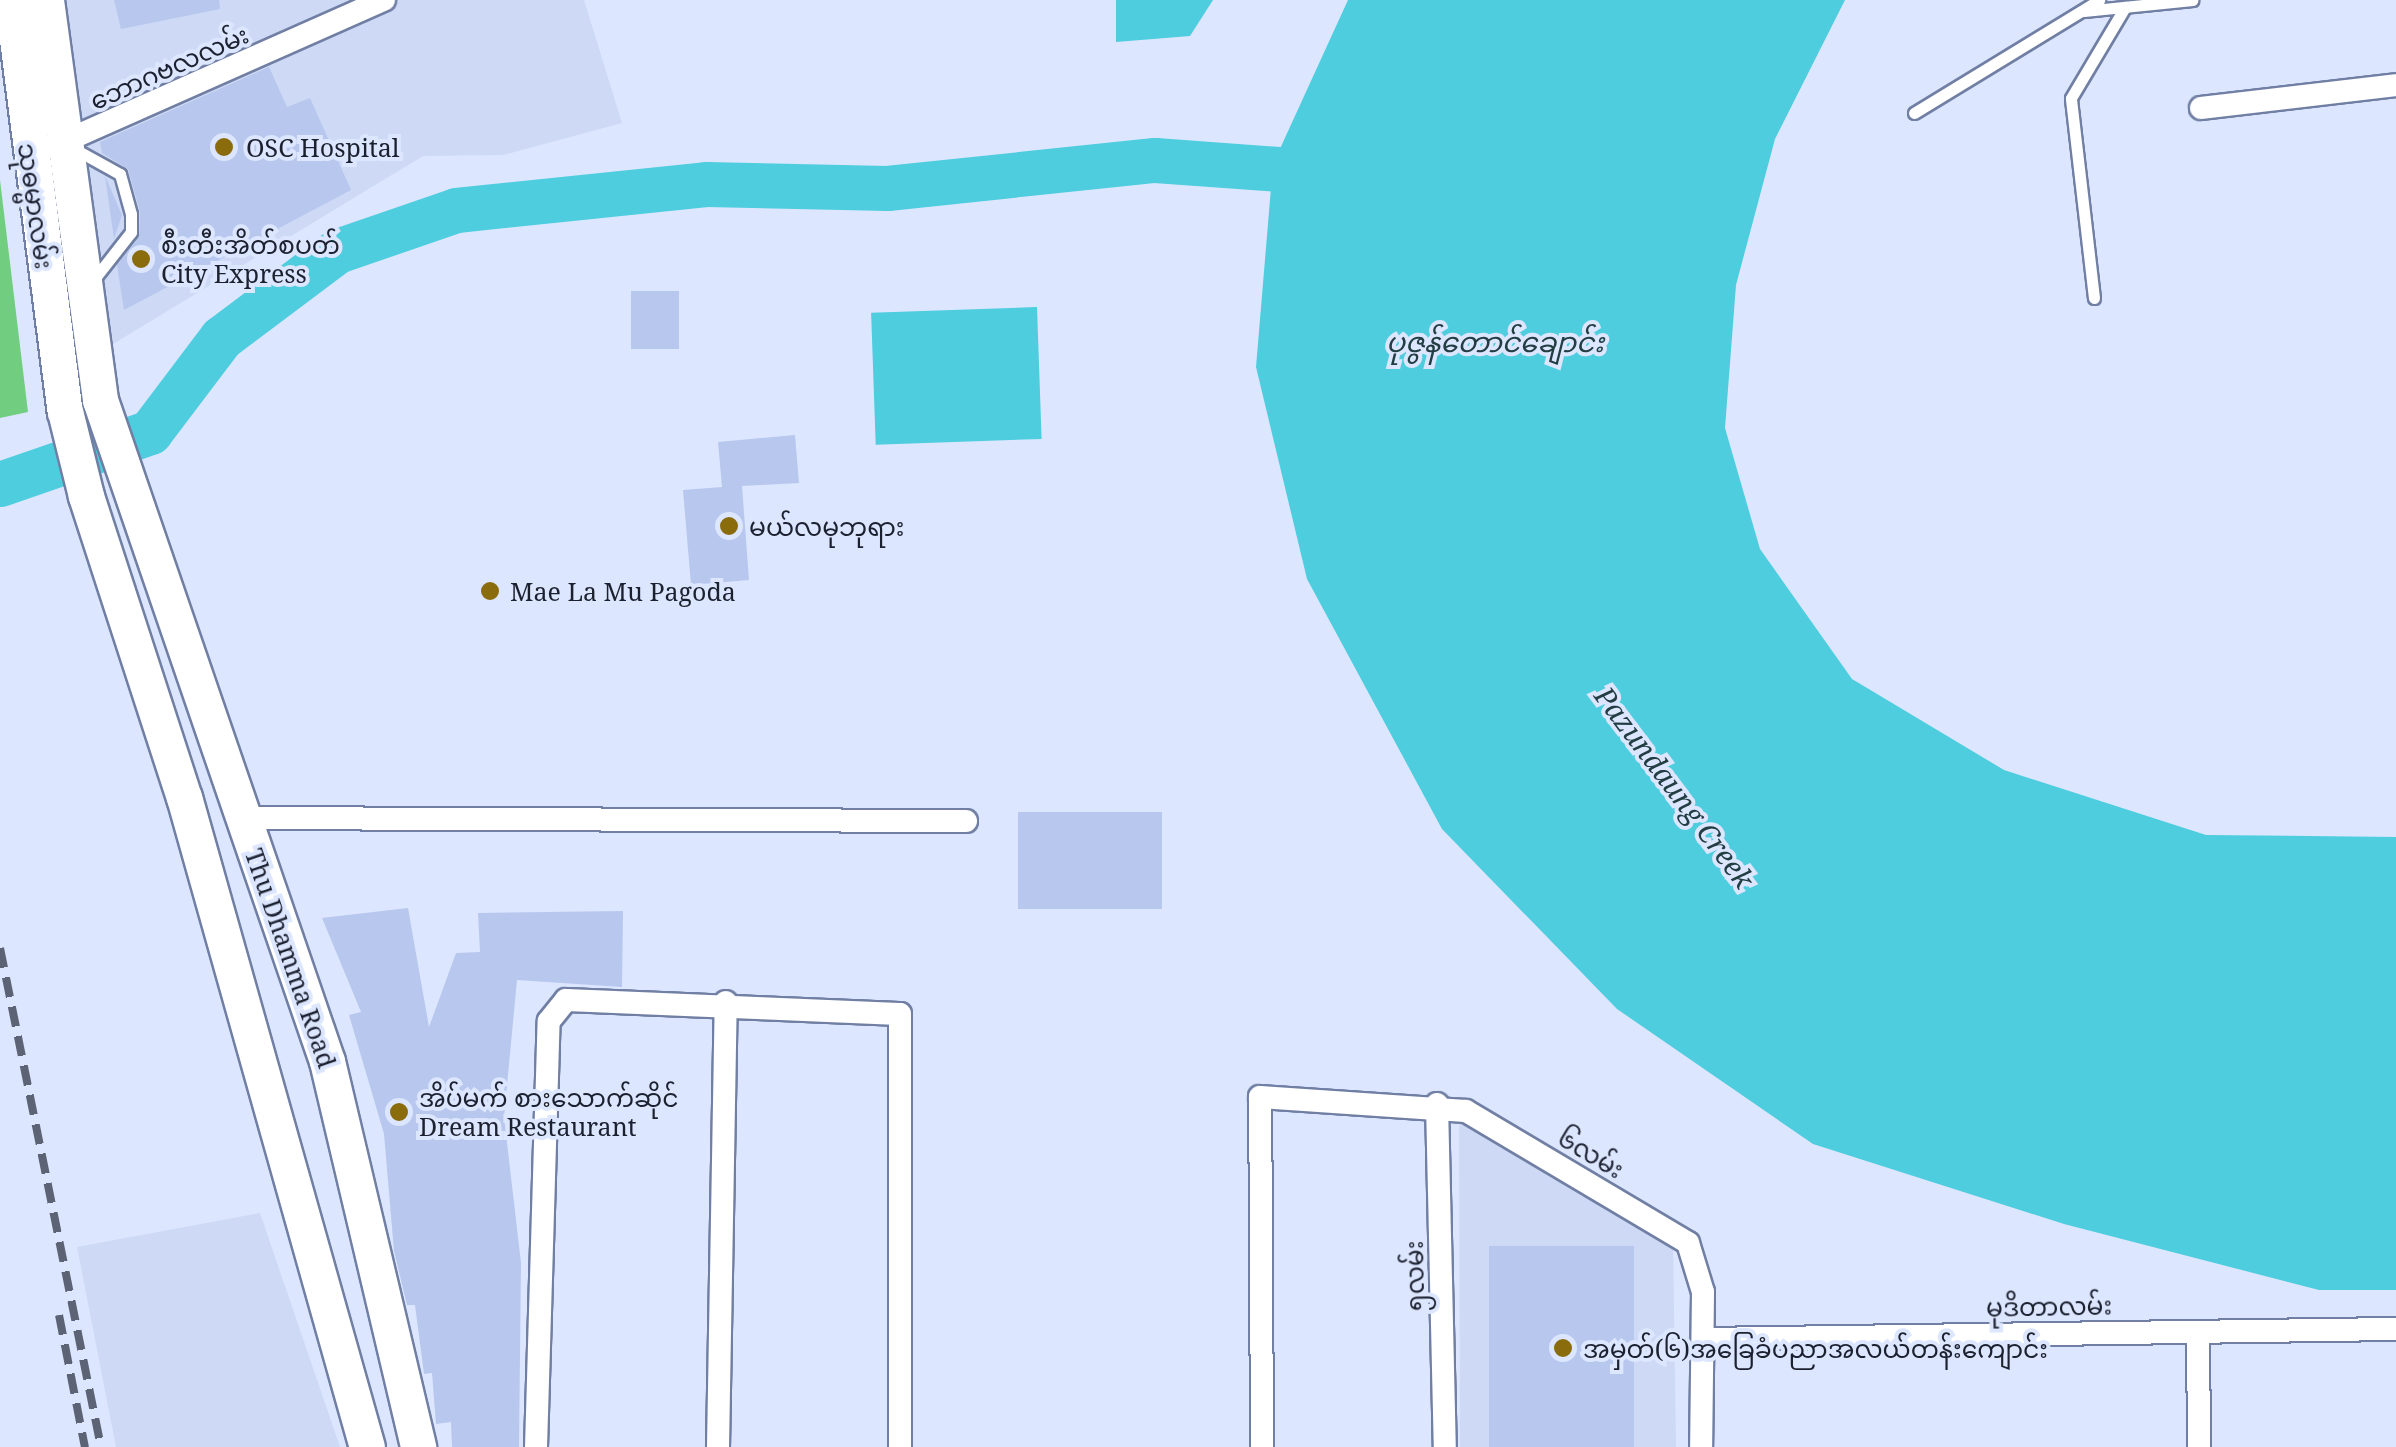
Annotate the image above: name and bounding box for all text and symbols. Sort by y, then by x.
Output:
street label: ဘောဂဗလလမ်း [85,19,253,115]
place label: OSC Hospital [246,132,399,162]
marker: OSC Hospital [211,134,237,160]
street label: သုဓမ္မာလမ်း [12,141,60,271]
place label: စီးတီးအိတ်စပတ် City Express [161,230,340,289]
marker: စီးတီးအိတ်စပတ် City Express [130,248,152,270]
water label: ပုဇွန်တောင်ချောင်း [1386,324,1604,358]
place label: မယ်လမုဘုရား [749,511,904,541]
marker: မယ်လမုဘုရား [718,515,740,537]
place label: Mae La Mu Pagoda [510,576,736,606]
marker: Mae La Mu Pagoda [479,580,501,602]
water label: Pazundaung Creek [1588,680,1762,894]
street label: Thu Dhamma Road [239,844,343,1072]
place label: အိပ်မက် စားသောက်ဆိုင် Dream Restaurant [419,1083,678,1142]
marker: အိပ်မက် စားသောက်ဆိုင် Dream Restaurant [388,1101,410,1123]
street label: ၆လမ်း [1553,1122,1629,1184]
street label: ၅လမ်း [1398,1240,1430,1312]
street label: မုဒိတာလမ်း [1986,1290,2112,1322]
place label: အမှတ်(၆)အခြေခံပညာအလယ်တန်းကျောင်း [1583,1333,2048,1363]
marker: အမှတ်(၆)အခြေခံပညာအလယ်တန်းကျောင်း [1552,1337,1574,1359]

